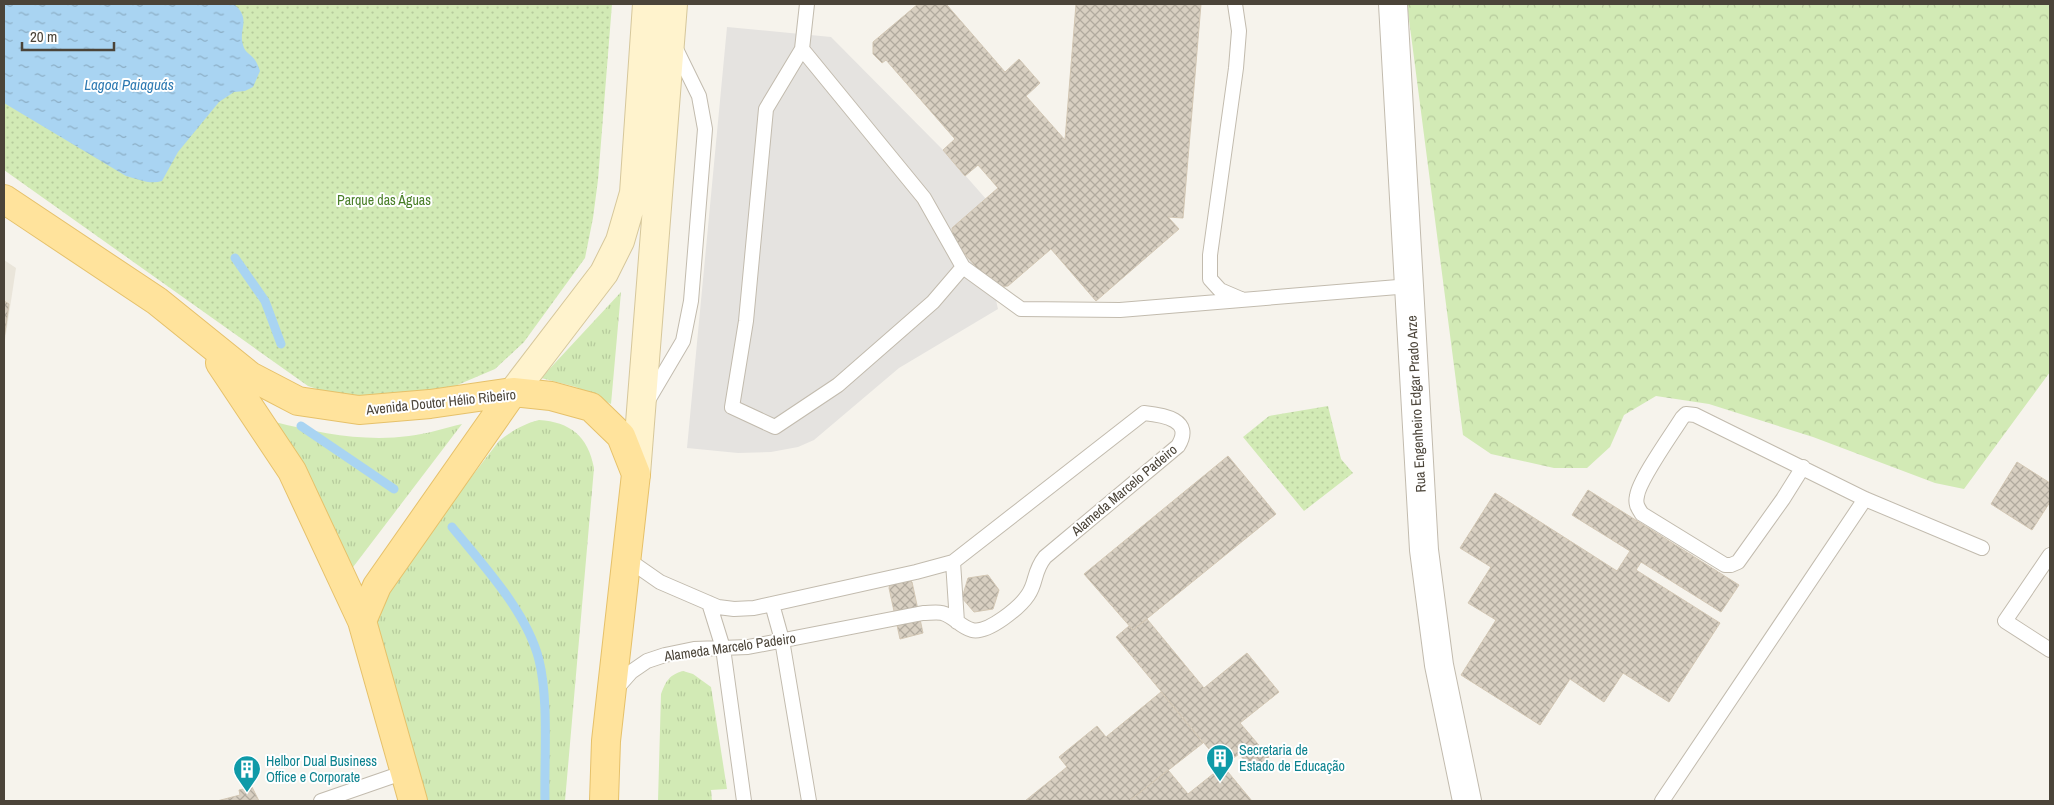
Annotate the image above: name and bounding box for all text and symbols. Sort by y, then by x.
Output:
scale bar [22,20,115,52]
text: 20 m [30,26,57,47]
water label: Lagoa Paiaguás [84,74,174,95]
park label: Parque das Águas [337,191,431,209]
street label: Rua Engenheiro Edgar Prado Arze [1402,315,1430,493]
street label: Avenida Doutor Hélio Ribeiro [364,385,517,419]
street label: Alameda Marcelo Padeiro [1067,440,1181,540]
street label: Alameda Marcelo Padeiro [662,629,797,665]
place label: Secretaria de Estado de Educação [1239,741,1345,775]
building icon: Secretaria de Estado de Educação [1205,743,1235,782]
place label: Helbor Dual Business Office e Corporate [266,752,377,786]
building icon: Helbor Dual Business Office e Corporate [232,754,262,793]

